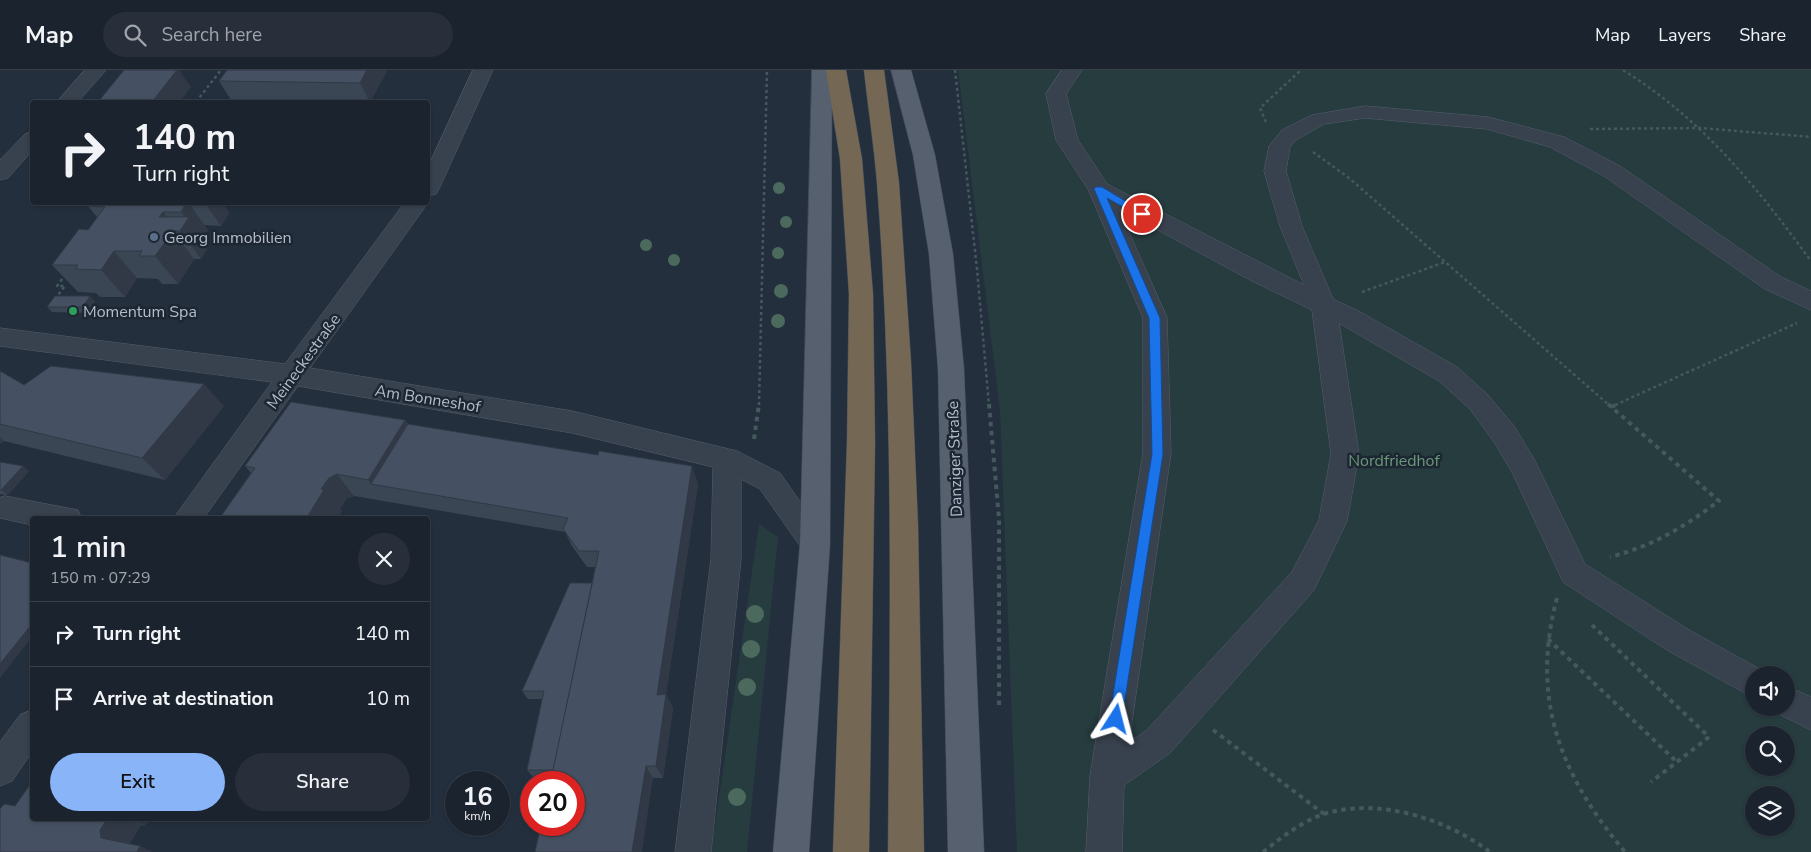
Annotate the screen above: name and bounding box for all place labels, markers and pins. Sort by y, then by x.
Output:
pin [1121,193,1163,235]
place label: Georg Immobilien [164,227,292,249]
marker: Georg Immobilien [148,231,160,243]
place label: Momentum Spa [83,301,197,323]
marker: Momentum Spa [67,305,79,317]

